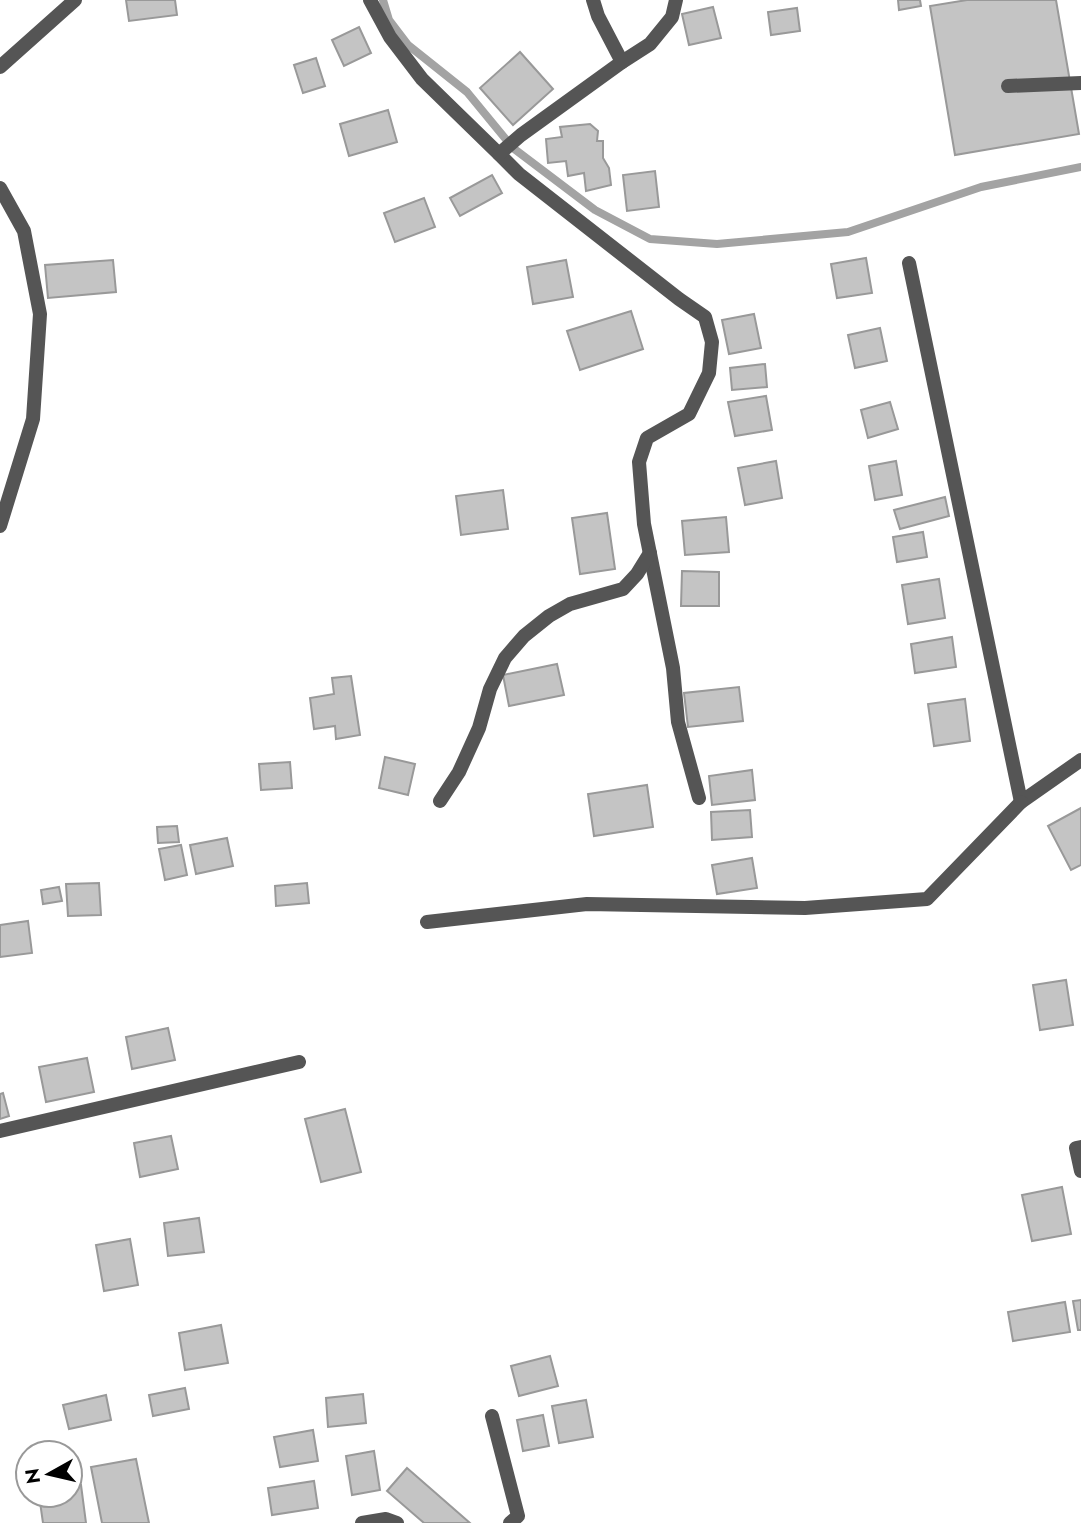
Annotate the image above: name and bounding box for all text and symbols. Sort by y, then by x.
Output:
north arrow [14,1439,84,1509]
text: N [18,1467,47,1486]

